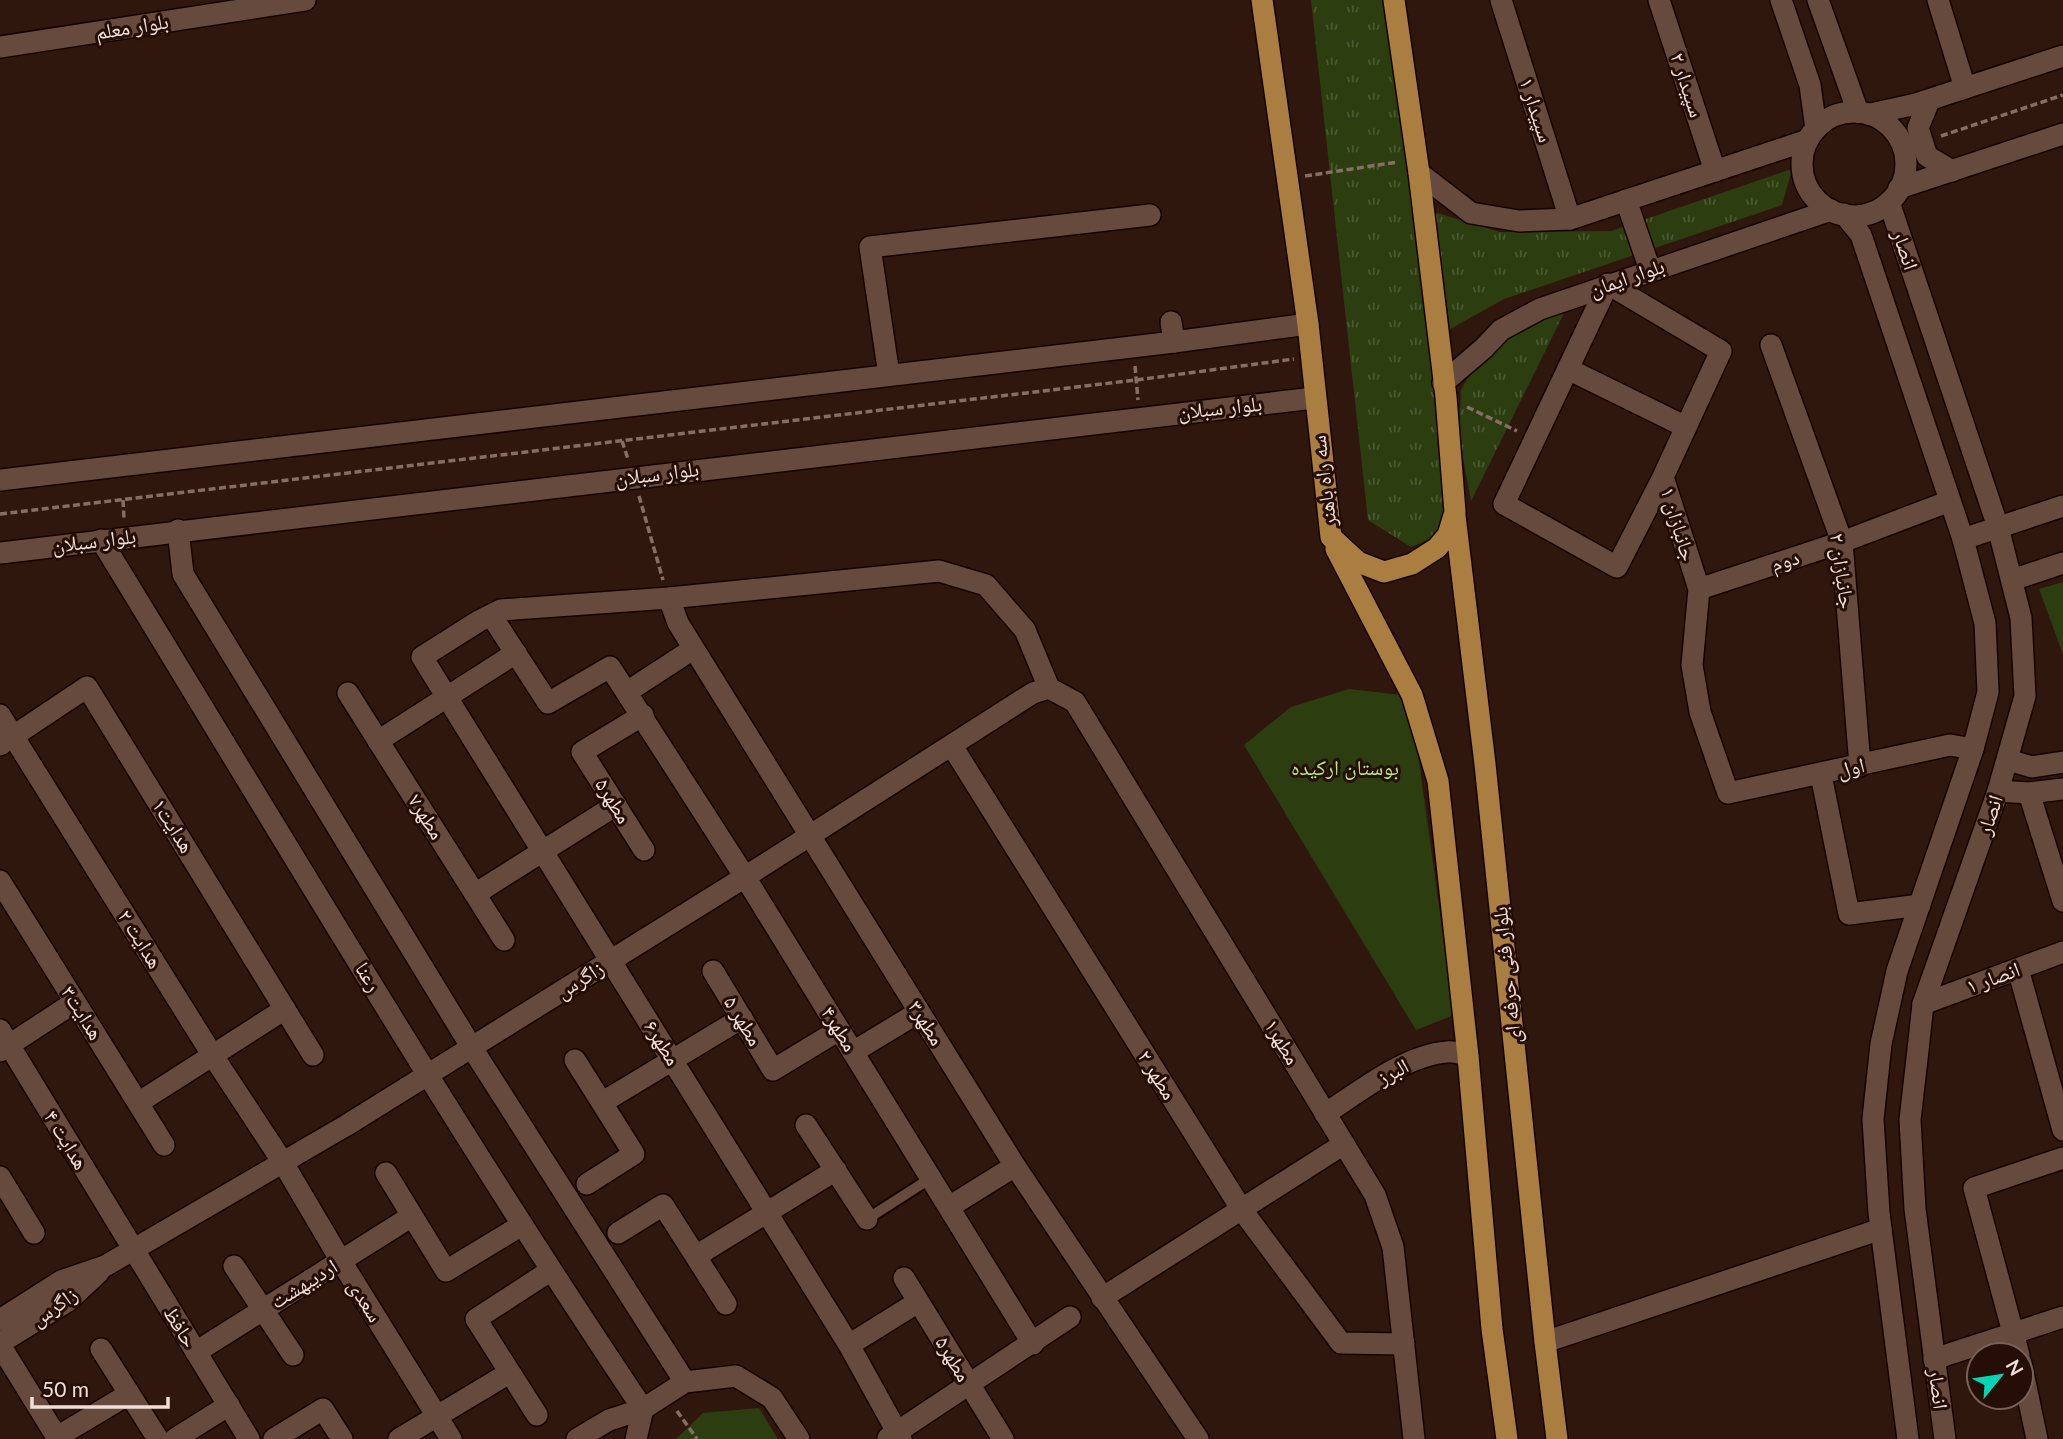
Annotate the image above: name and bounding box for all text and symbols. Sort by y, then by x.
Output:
street label: بلوار معلم [93,7,171,47]
street label: سپیدار ۲ [1665,49,1711,121]
street label: سپیدار ۱ [1514,74,1560,146]
street label: انصار [1888,225,1925,273]
street label: بلوار ایمان [1586,252,1668,302]
street label: بلوار سبلان [1177,390,1263,424]
street label: سه راه باهنر [1304,434,1341,529]
street label: بلوار سبلان [613,455,700,491]
street label: جانبازان ۱ [1655,484,1703,564]
street label: بلوار سبلان [50,522,137,558]
street label: جانبازان ۲ [1825,531,1861,610]
street label: دوم [1767,543,1803,579]
street label: اول [1835,751,1867,783]
park label: بوستان ارکیده [1291,754,1399,780]
street label: مطهر۵ [590,773,638,828]
street label: مطهر۷ [403,789,451,844]
street label: انصار [1970,791,2007,839]
street label: هدایت۱ [148,793,201,857]
street label: هدایت ۲ [113,904,169,972]
street label: بلوار فنی حرفه ای [1486,905,1527,1045]
street label: زاگرس [551,954,609,1005]
street label: انصار ۱ [1962,955,2023,998]
street label: رعنا [351,957,388,996]
street label: هدایت۳ [57,980,110,1044]
street label: مطهر ۵ [719,991,769,1050]
street label: مطهر۳ [903,995,951,1050]
street label: مطهر۴ [816,1001,864,1056]
street label: مطهر۱ [1259,1014,1307,1069]
street label: مطهر۶ [639,1015,687,1070]
street label: مطهر ۲ [1132,1045,1183,1104]
street label: البرز [1371,1052,1413,1090]
street label: هدایت ۴ [40,1105,95,1174]
street label: اردیبهشت [265,1252,342,1314]
street label: سعدی [343,1274,389,1327]
street label: زاگرس [25,1281,83,1332]
street label: حافظ [159,1301,203,1351]
street label: مطهر۵ [930,1331,978,1386]
north arrow [1965,1341,2035,1411]
text: N [2002,1355,2029,1379]
scale bar [32,1366,168,1410]
street label: انصار [1924,1366,1954,1410]
text: 50 m [42,1376,89,1401]

